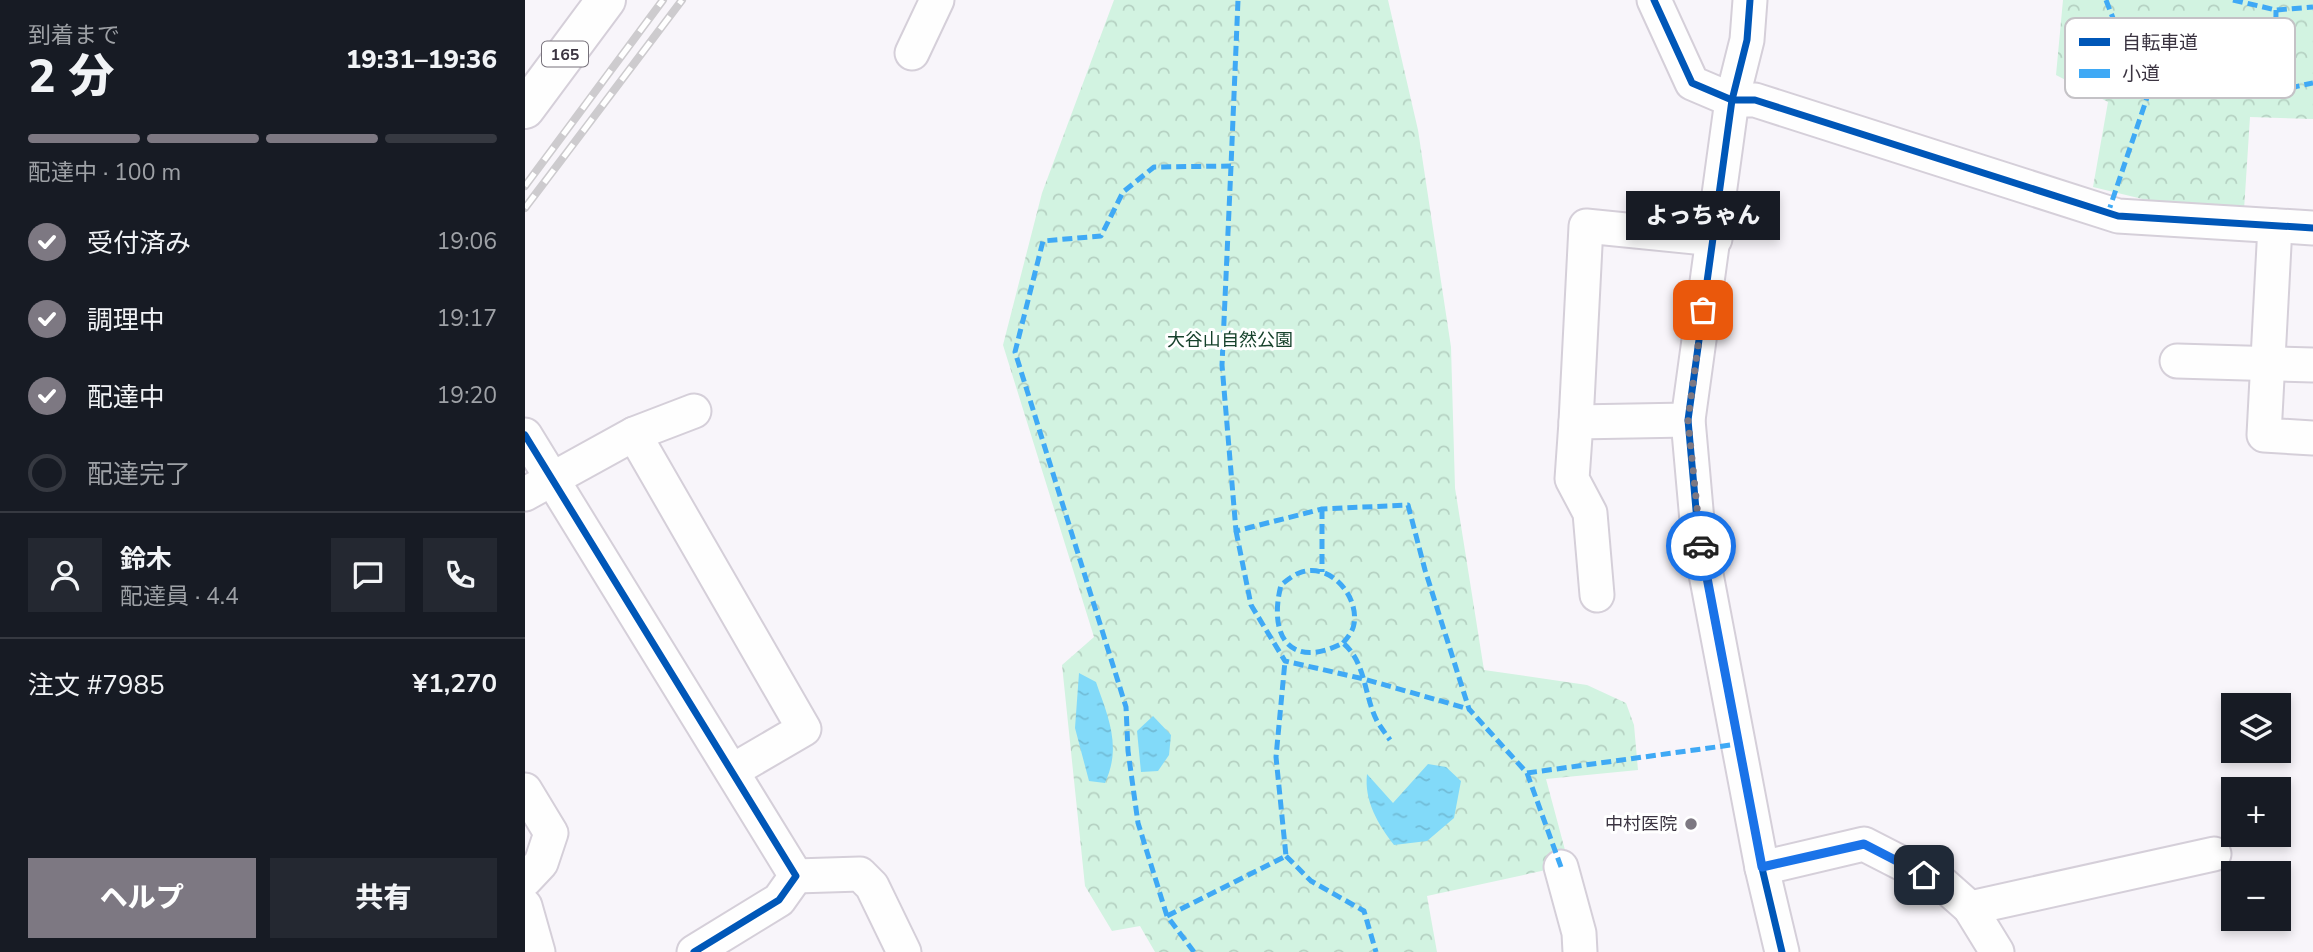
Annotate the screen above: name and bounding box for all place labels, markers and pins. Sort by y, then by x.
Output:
callout: よっちゃん [1626,191,1780,240]
pin [1673,280,1733,340]
place label: 中村医院 [1605,812,1677,836]
marker: 中村医院 [1683,816,1699,832]
pin [1894,845,1954,905]

